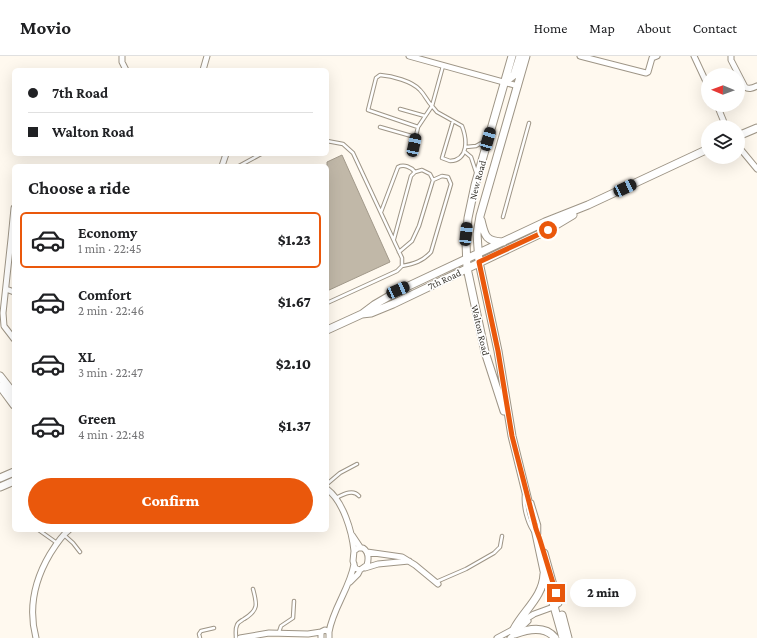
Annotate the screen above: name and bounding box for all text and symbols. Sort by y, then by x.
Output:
text: Movio [20,17,71,38]
text: Home [534,20,567,36]
text: Map [589,20,615,36]
text: About [637,20,671,36]
text: Contact [693,20,737,36]
north arrow [701,68,745,112]
map controls [701,68,745,164]
text: 7th Road [52,85,108,101]
button: layers [701,120,745,164]
text: Walton Road [52,124,134,140]
car [479,126,497,152]
car [406,132,422,158]
street label: New Road [467,158,488,201]
car [612,177,638,199]
text: Choose a ride [28,178,130,198]
car [459,221,473,247]
route start [539,221,557,239]
icon: car [30,222,66,258]
text: Economy [78,225,137,241]
text: $1.23 [278,232,311,248]
text: 1 min · 22:45 [78,241,142,256]
street label: 7th Road [426,267,463,292]
car [385,280,411,300]
icon: car [30,284,66,320]
text: Comfort [78,287,132,303]
text: $1.67 [278,294,311,310]
text: 2 min · 22:46 [78,303,144,318]
street label: Walton Road [469,304,492,357]
icon: car [30,346,66,382]
text: XL [78,349,95,365]
text: $2.10 [276,356,311,372]
text: 3 min · 22:47 [78,365,143,380]
icon: car [30,408,66,444]
text: Green [78,411,116,427]
text: $1.37 [278,418,311,434]
text: 4 min · 22:48 [78,427,145,442]
button: Confirm [28,478,313,524]
callout: 2 min [570,579,636,607]
route end [547,584,565,602]
text: 2 min [587,585,619,600]

